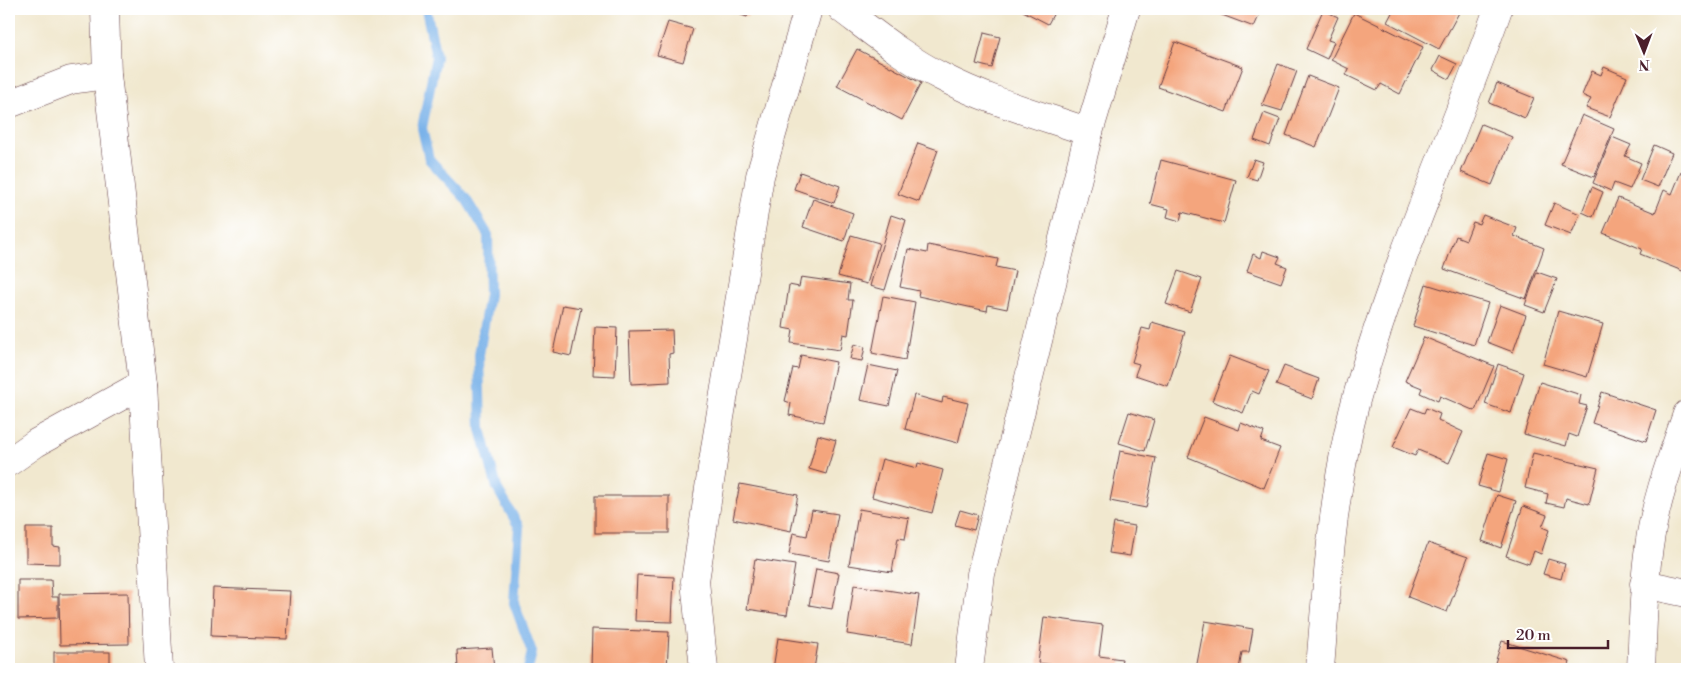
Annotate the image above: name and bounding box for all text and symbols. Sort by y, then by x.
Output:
north arrow [1618,28,1668,78]
text: N [1639,55,1650,73]
scale bar [1508,618,1608,650]
text: 20 m [1516,626,1551,645]

